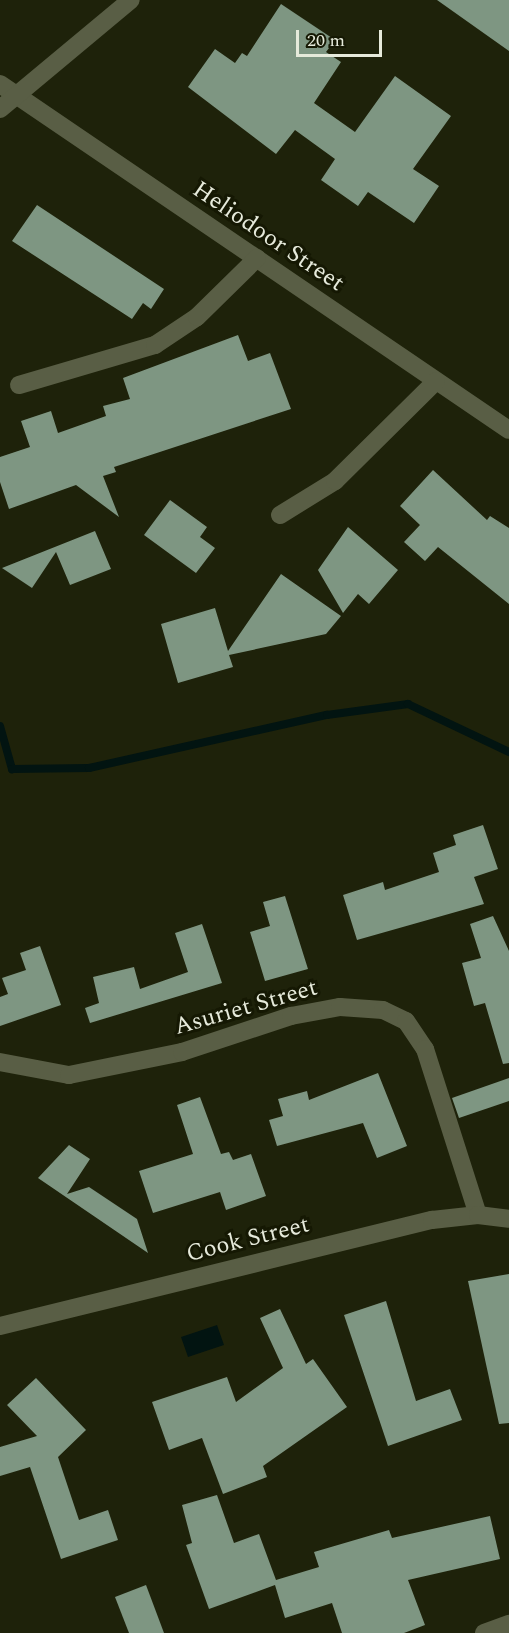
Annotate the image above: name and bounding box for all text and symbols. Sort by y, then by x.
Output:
scale bar [299,18,384,56]
text: 20 m [307,27,345,54]
street label: Heliodoor Street [187,176,349,298]
street label: Asuriet Street [171,974,321,1042]
street label: Cook Street [183,1211,313,1269]

